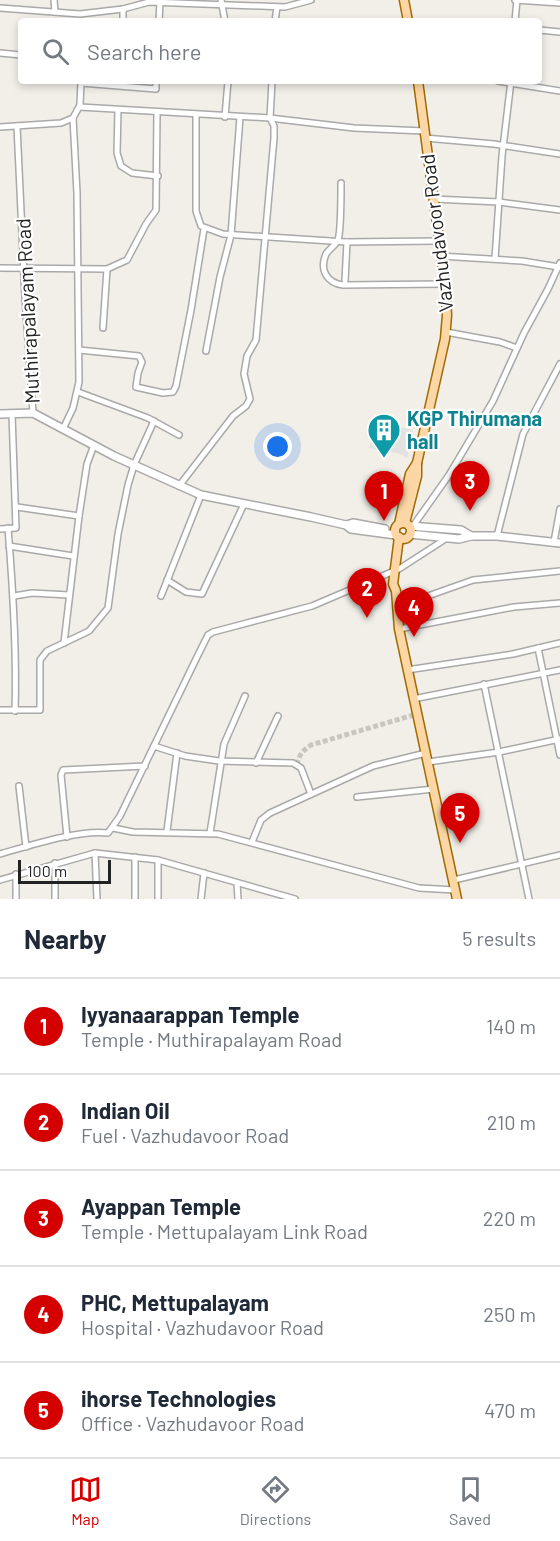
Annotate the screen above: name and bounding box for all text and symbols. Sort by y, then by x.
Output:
search box [18,18,542,84]
icon: search [39,35,72,68]
text: Search here [87,38,201,64]
street label: Vazhudavoor Road [414,153,458,313]
street label: Muthirapalayam Road [10,218,44,404]
place label: KGP Thirumana hall [407,406,542,453]
building icon: KGP Thirumana hall [366,412,402,459]
your location [263,432,292,461]
pin: 3 [450,462,490,511]
pin: 1 [364,472,404,521]
pin: 2 [348,568,386,618]
pin: 4 [394,588,434,637]
pin: 5 [440,794,480,843]
scale bar [18,857,111,884]
text: 100 m [27,861,67,880]
text: Nearby [24,923,106,954]
text: 5 results [462,926,536,950]
text: Iyyanaarappan Temple [81,1001,299,1027]
text: 1 [40,1014,47,1038]
text: 140 m [486,1014,536,1038]
text: Temple · Muthirapalayam Road [81,1027,342,1051]
text: Indian Oil [81,1097,170,1123]
text: 2 [38,1110,49,1134]
text: 210 m [487,1110,536,1134]
text: Fuel · Vazhudavoor Road [81,1123,289,1147]
text: Ayappan Temple [81,1193,241,1219]
text: 3 [38,1206,49,1230]
text: 220 m [483,1206,536,1230]
text: Temple · Mettupalayam Link Road [81,1219,368,1243]
text: PHC, Mettupalayam [81,1289,269,1315]
text: 4 [37,1302,50,1326]
text: 250 m [483,1302,536,1326]
text: Hospital · Vazhudavoor Road [81,1315,324,1339]
text: ihorse Technologies [81,1385,276,1411]
text: 5 [38,1398,49,1422]
text: 470 m [484,1398,536,1422]
text: Office · Vazhudavoor Road [81,1411,304,1435]
tab: Map [69,1473,102,1528]
tab: Directions [240,1473,311,1528]
tab: Saved [449,1473,491,1528]

